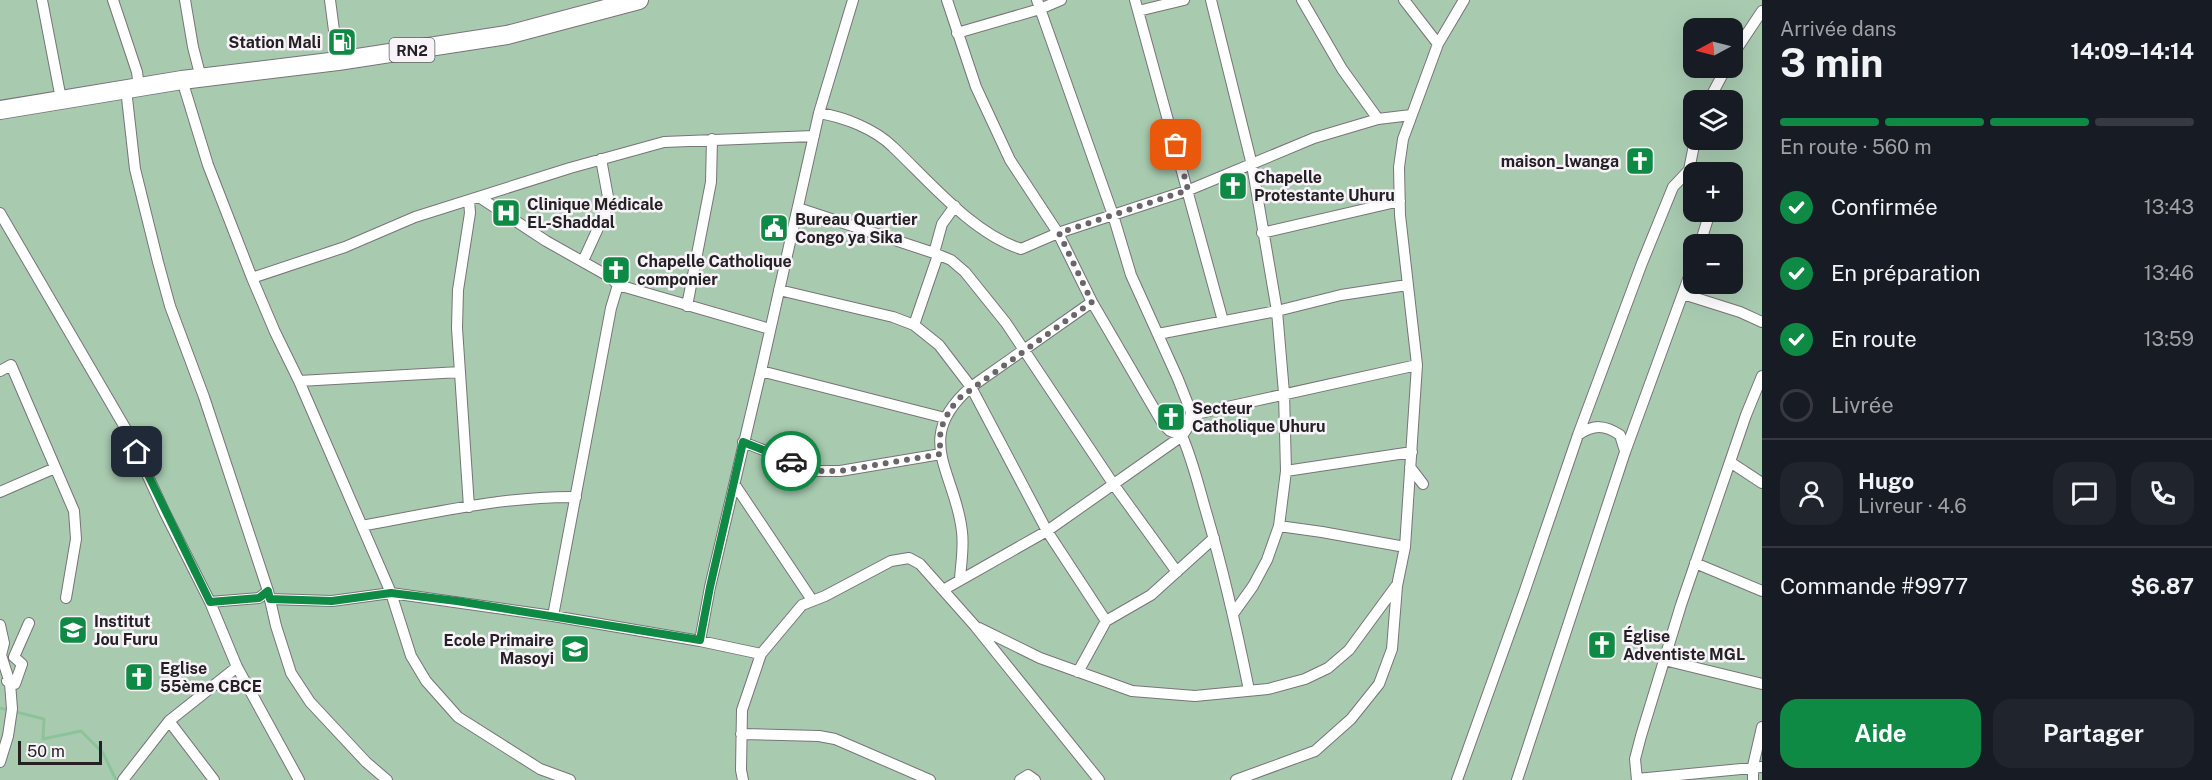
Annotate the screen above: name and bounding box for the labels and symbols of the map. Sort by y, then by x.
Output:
north arrow [1683,18,1743,78]
fuel station icon: Station Mali [326,26,358,58]
place label: Station Mali [228,33,321,52]
road number: RN2 [390,38,434,62]
pin [1150,119,1201,170]
church icon: maison_lwanga [1624,145,1656,177]
place label: maison_lwanga [1501,152,1619,171]
place label: Chapelle Protestante Uhuru [1254,168,1395,205]
church icon: Chapelle Protestante Uhuru [1217,170,1249,202]
place label: Clinique Médicale EL-Shaddal [527,195,663,232]
hospital icon: Clinique Médicale EL-Shaddal [490,197,522,229]
place label: Bureau Quartier Congo ya Sika [795,210,918,247]
public building icon: Bureau Quartier Congo ya Sika [758,212,790,244]
place label: Chapelle Catholique componier [637,252,792,289]
church icon: Chapelle Catholique componier [600,254,632,286]
place label: Secteur Catholique Uhuru [1192,399,1326,436]
church icon: Secteur Catholique Uhuru [1155,401,1187,433]
pin [111,426,162,477]
courier [761,431,821,491]
place label: Institut Jou Furu [94,612,158,649]
school or university icon: Institut Jou Furu [57,614,89,646]
place label: Église Adventiste MGL [1623,626,1745,664]
church icon: Église Adventiste MGL [1586,629,1618,661]
place label: Ecole Primaire Masoyi [444,631,554,668]
school or university icon: Ecole Primaire Masoyi [559,633,591,665]
place label: Eglise 55ème CBCE [160,659,262,696]
church icon: Eglise 55ème CBCE [123,661,155,693]
scale bar [18,738,102,766]

